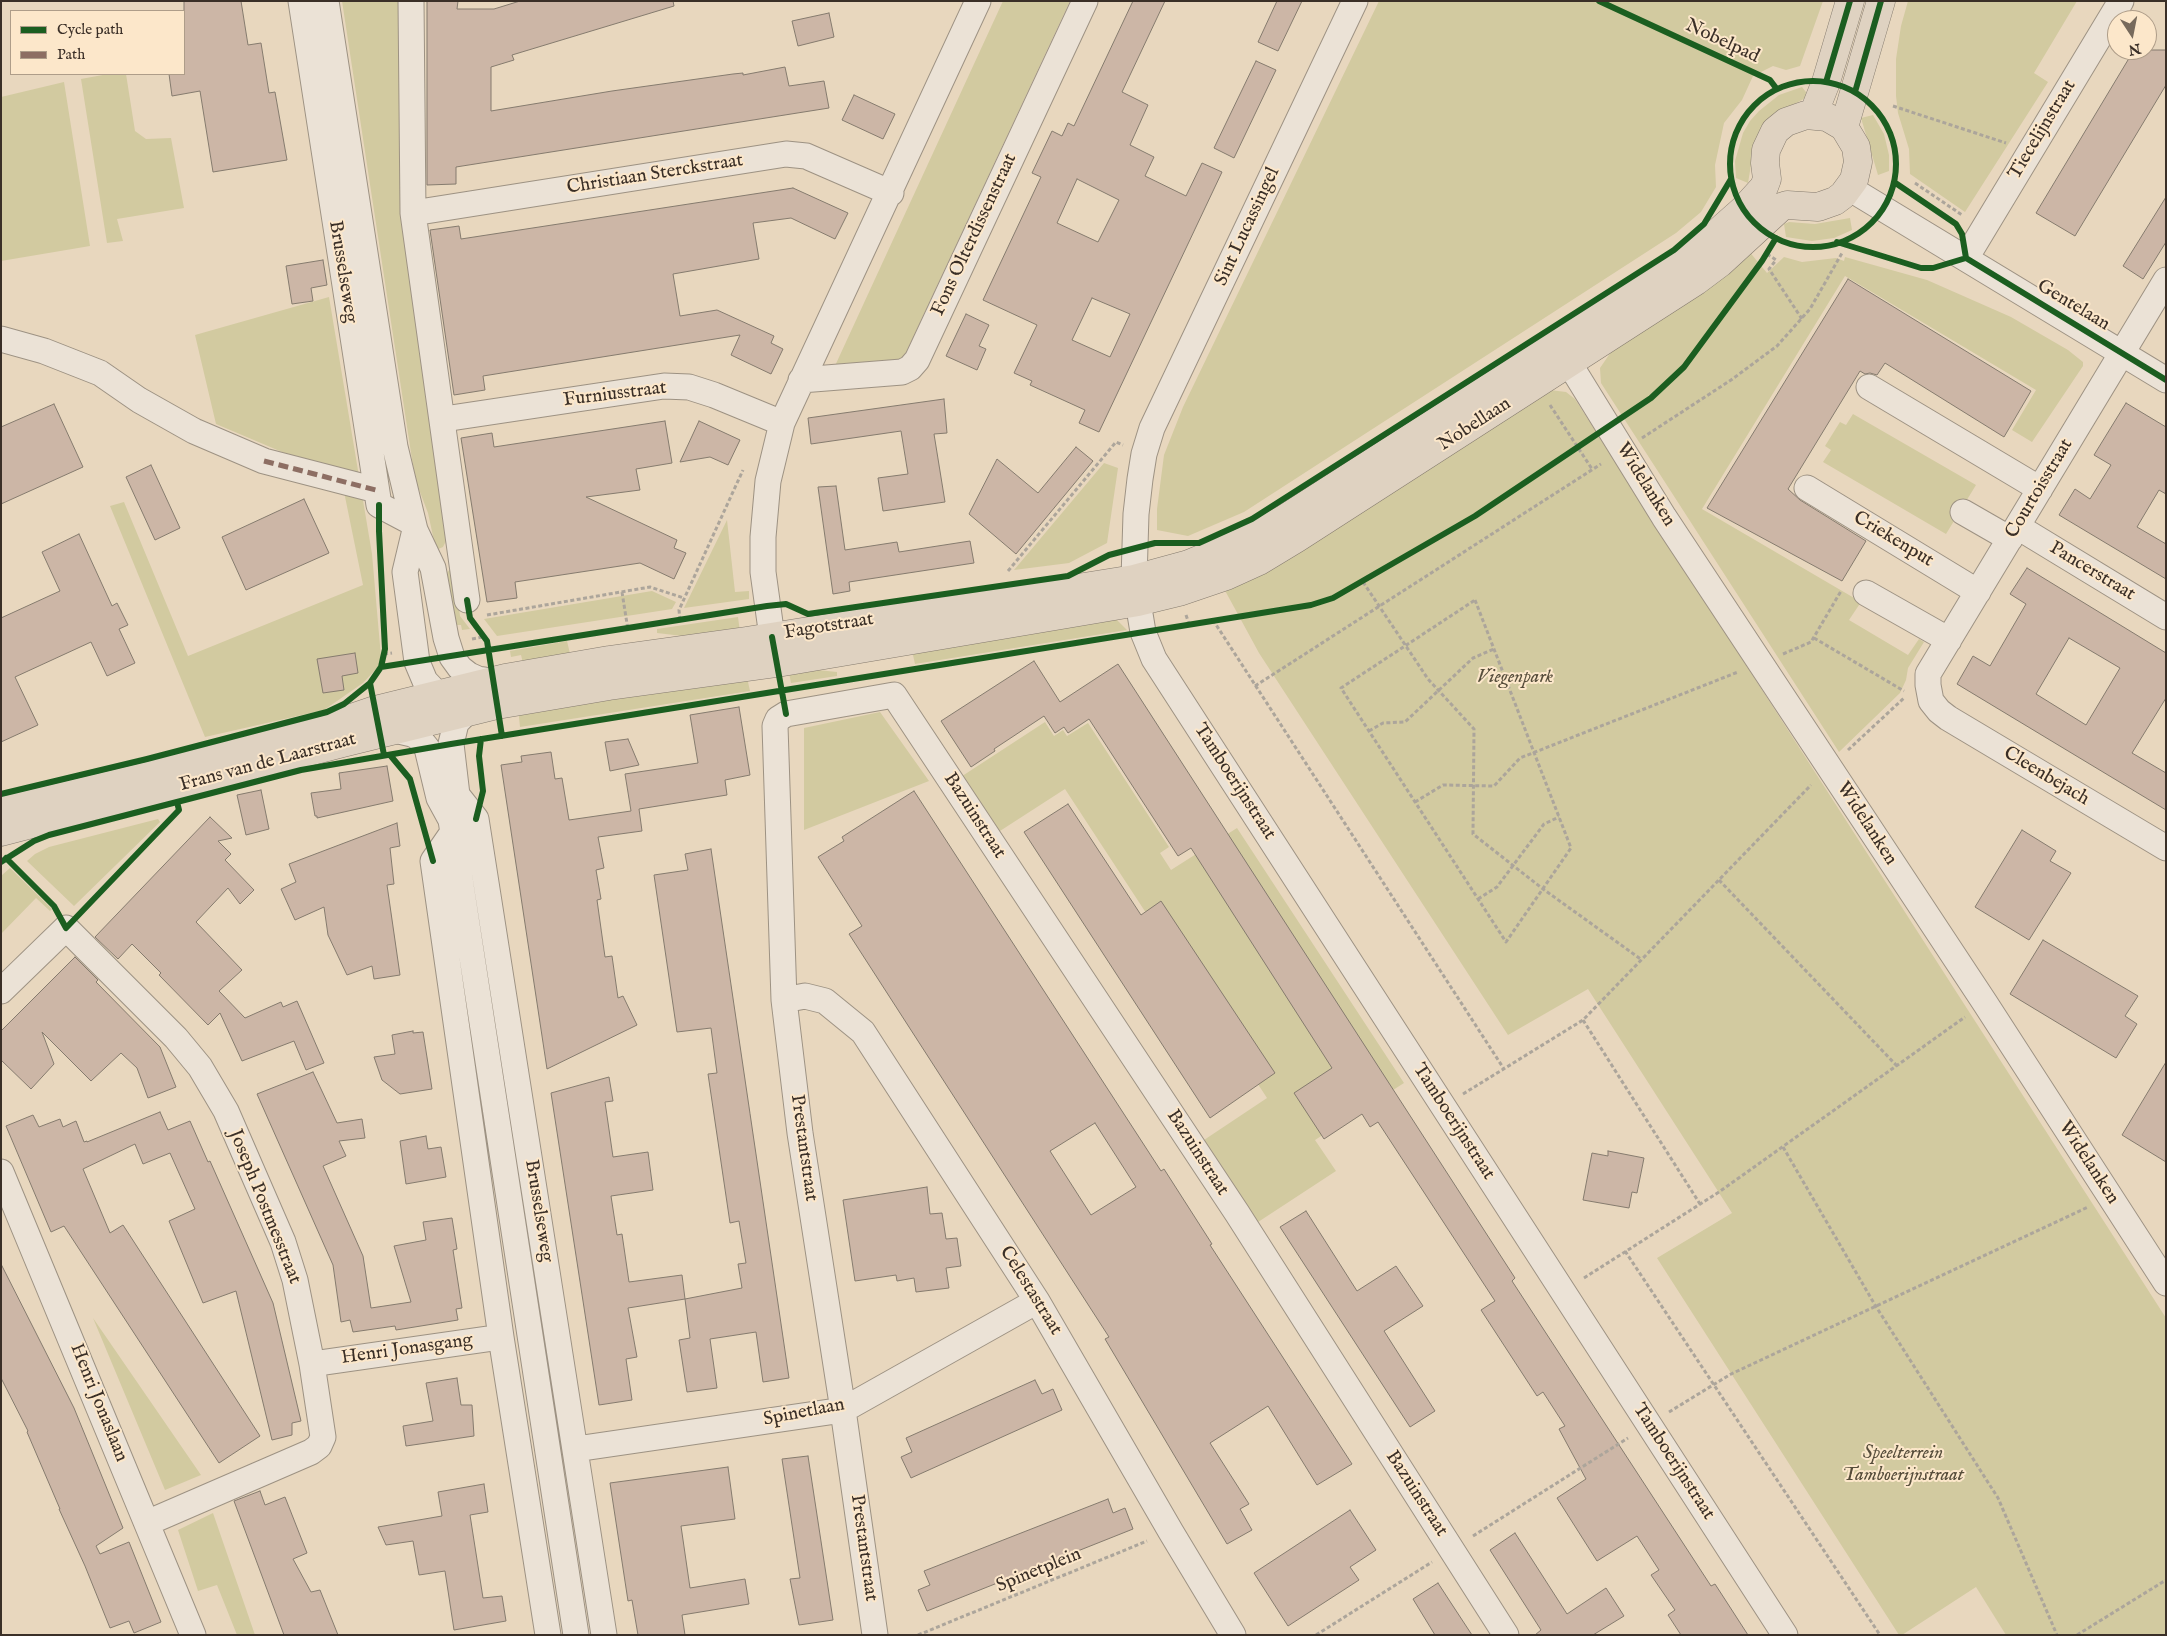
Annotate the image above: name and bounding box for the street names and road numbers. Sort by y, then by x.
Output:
street label: Nobelpad [1681,15,1763,69]
street label: Tiecelijnstraat [2004,76,2082,184]
street label: Christiaan Sterckstraat [565,150,745,200]
street label: Fons Olterdissenstraat [927,150,1023,320]
street label: Sint Lucassingel [1211,164,1285,290]
street label: Brusselseweg [323,219,361,325]
street label: Gentelaan [2032,275,2114,337]
street label: Furniusstraat [562,377,668,413]
street label: Nobellaan [1434,393,1516,457]
street label: Courtoisstraat [2001,435,2079,543]
street label: Widelanken [1610,439,1680,531]
street label: Criekenput [1849,507,1937,573]
street label: Pancerstraat [2045,537,2139,607]
street label: Fagotstraat [783,609,875,645]
street label: Tamboerijnstraat [1188,720,1280,844]
street label: Frans van de Laarstraat [177,728,359,798]
street label: Cleenbejach [1999,742,2093,812]
street label: Bazuinstraat [938,769,1010,863]
street label: Widelanken [1831,778,1901,870]
street label: Tamboerijnstraat [1407,1060,1499,1184]
street label: Prestantstraat [784,1093,822,1203]
street label: Bazuinstraat [1161,1106,1233,1200]
street label: Widelanken [2053,1117,2123,1209]
street label: Joseph Postmesstraat [223,1126,305,1288]
street label: Brusselseweg [519,1158,557,1264]
street label: Celestastraat [994,1242,1066,1340]
street label: Henri Jonasgang [340,1329,474,1371]
street label: Henri Jonaslaan [64,1341,132,1465]
street label: Spinetlaan [761,1394,847,1432]
street label: Tamboerijnstraat [1627,1400,1719,1524]
street label: Bazuinstraat [1380,1447,1452,1541]
street label: Prestantstraat [844,1493,882,1603]
street label: Spinetplein [993,1544,1085,1598]

